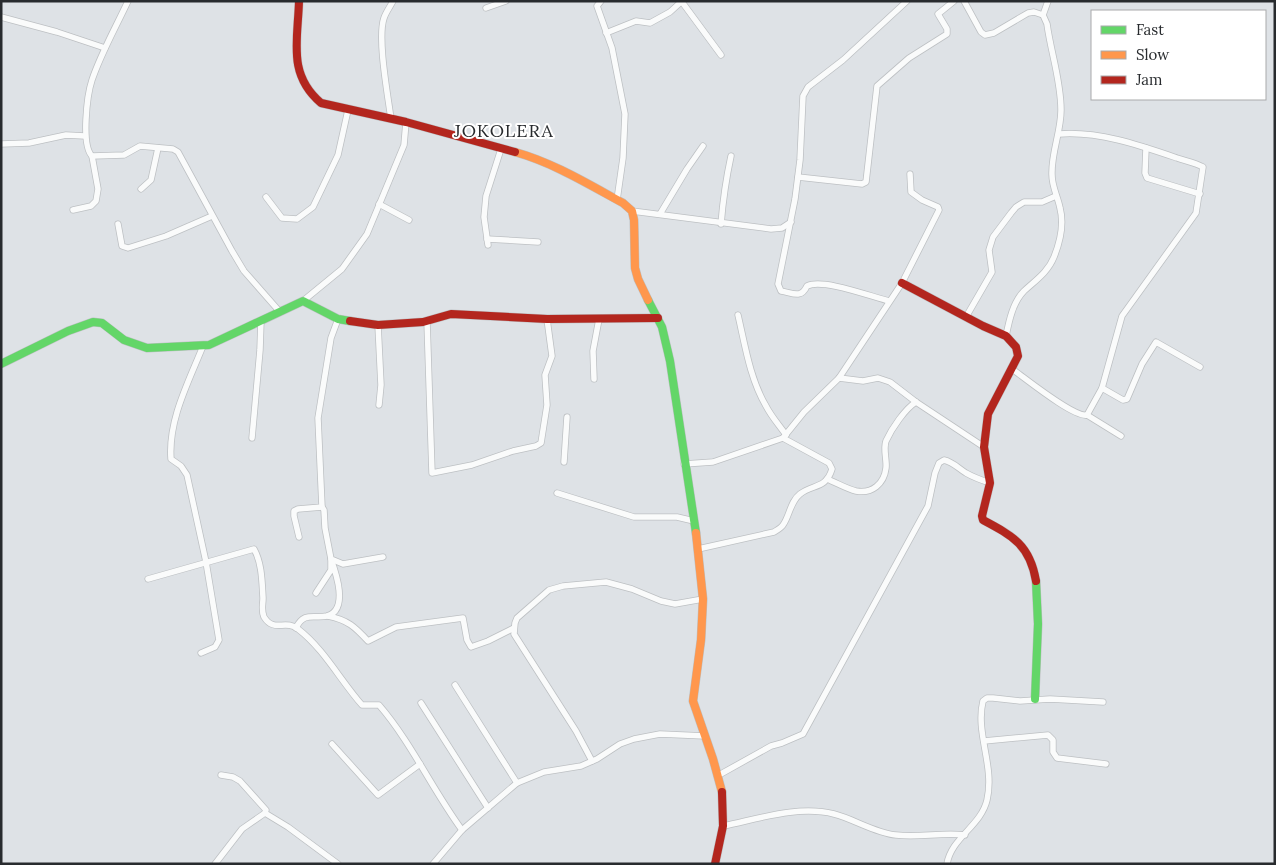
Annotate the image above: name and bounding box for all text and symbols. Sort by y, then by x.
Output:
legend [1091,10,1266,100]
text: Fast [1136,20,1164,39]
text: Slow [1136,45,1169,64]
text: Jam [1135,70,1163,89]
district label: JOKOLERA [453,119,554,142]

